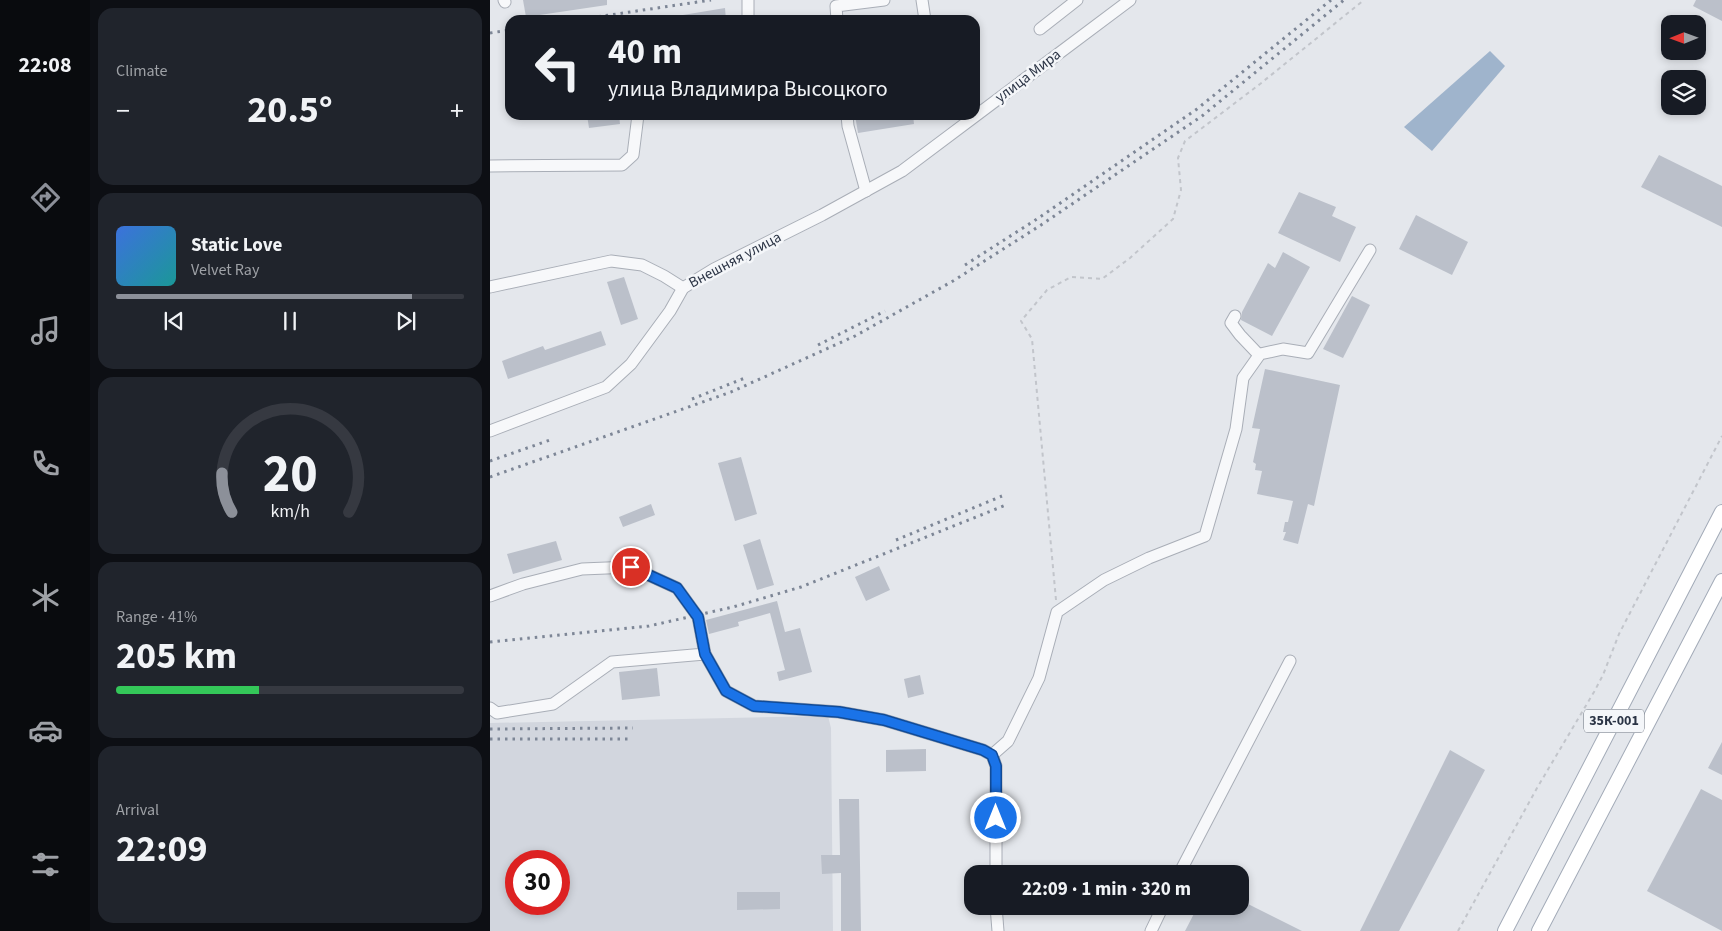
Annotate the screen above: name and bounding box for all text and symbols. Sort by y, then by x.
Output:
north arrow [1661,15,1706,60]
map controls [1661,15,1706,115]
text: 40 m [608,27,682,77]
icon: left [525,35,590,100]
street label: улица Мира [991,44,1065,108]
text: 22:08 [18,49,72,81]
text: Climate [116,60,167,82]
button: layers [1661,70,1706,115]
text: улица Владимира Высоцкого [608,73,888,105]
text: 20.5° [247,83,333,137]
text: − [116,91,130,131]
text: + [450,91,464,131]
icon: directions [28,180,63,215]
street label: Внешняя улица [685,227,785,293]
text: Static Love [191,232,282,259]
text: Velvet Ray [191,259,259,281]
icon: previous [160,307,188,335]
icon: pause [276,307,304,335]
icon: next [392,307,420,335]
icon: music [28,313,63,348]
text: 20 [263,438,317,512]
icon: phone [28,446,63,481]
text: km/h [270,499,310,524]
pin [610,546,652,588]
icon: arrive [617,553,645,581]
icon: climate [28,580,63,615]
text: Range · 41% [116,606,197,628]
text: 205 km [116,629,237,683]
road number: 35К-001 [1584,709,1644,732]
icon: car [28,713,63,748]
position arrow [969,791,1021,843]
text: Arrival [116,799,159,821]
text: 22:09 [116,822,208,876]
icon: filters [28,847,63,882]
speed limit sign: 30 [505,850,570,915]
text: 22:09 · 1 min · 320 m [1022,876,1191,903]

